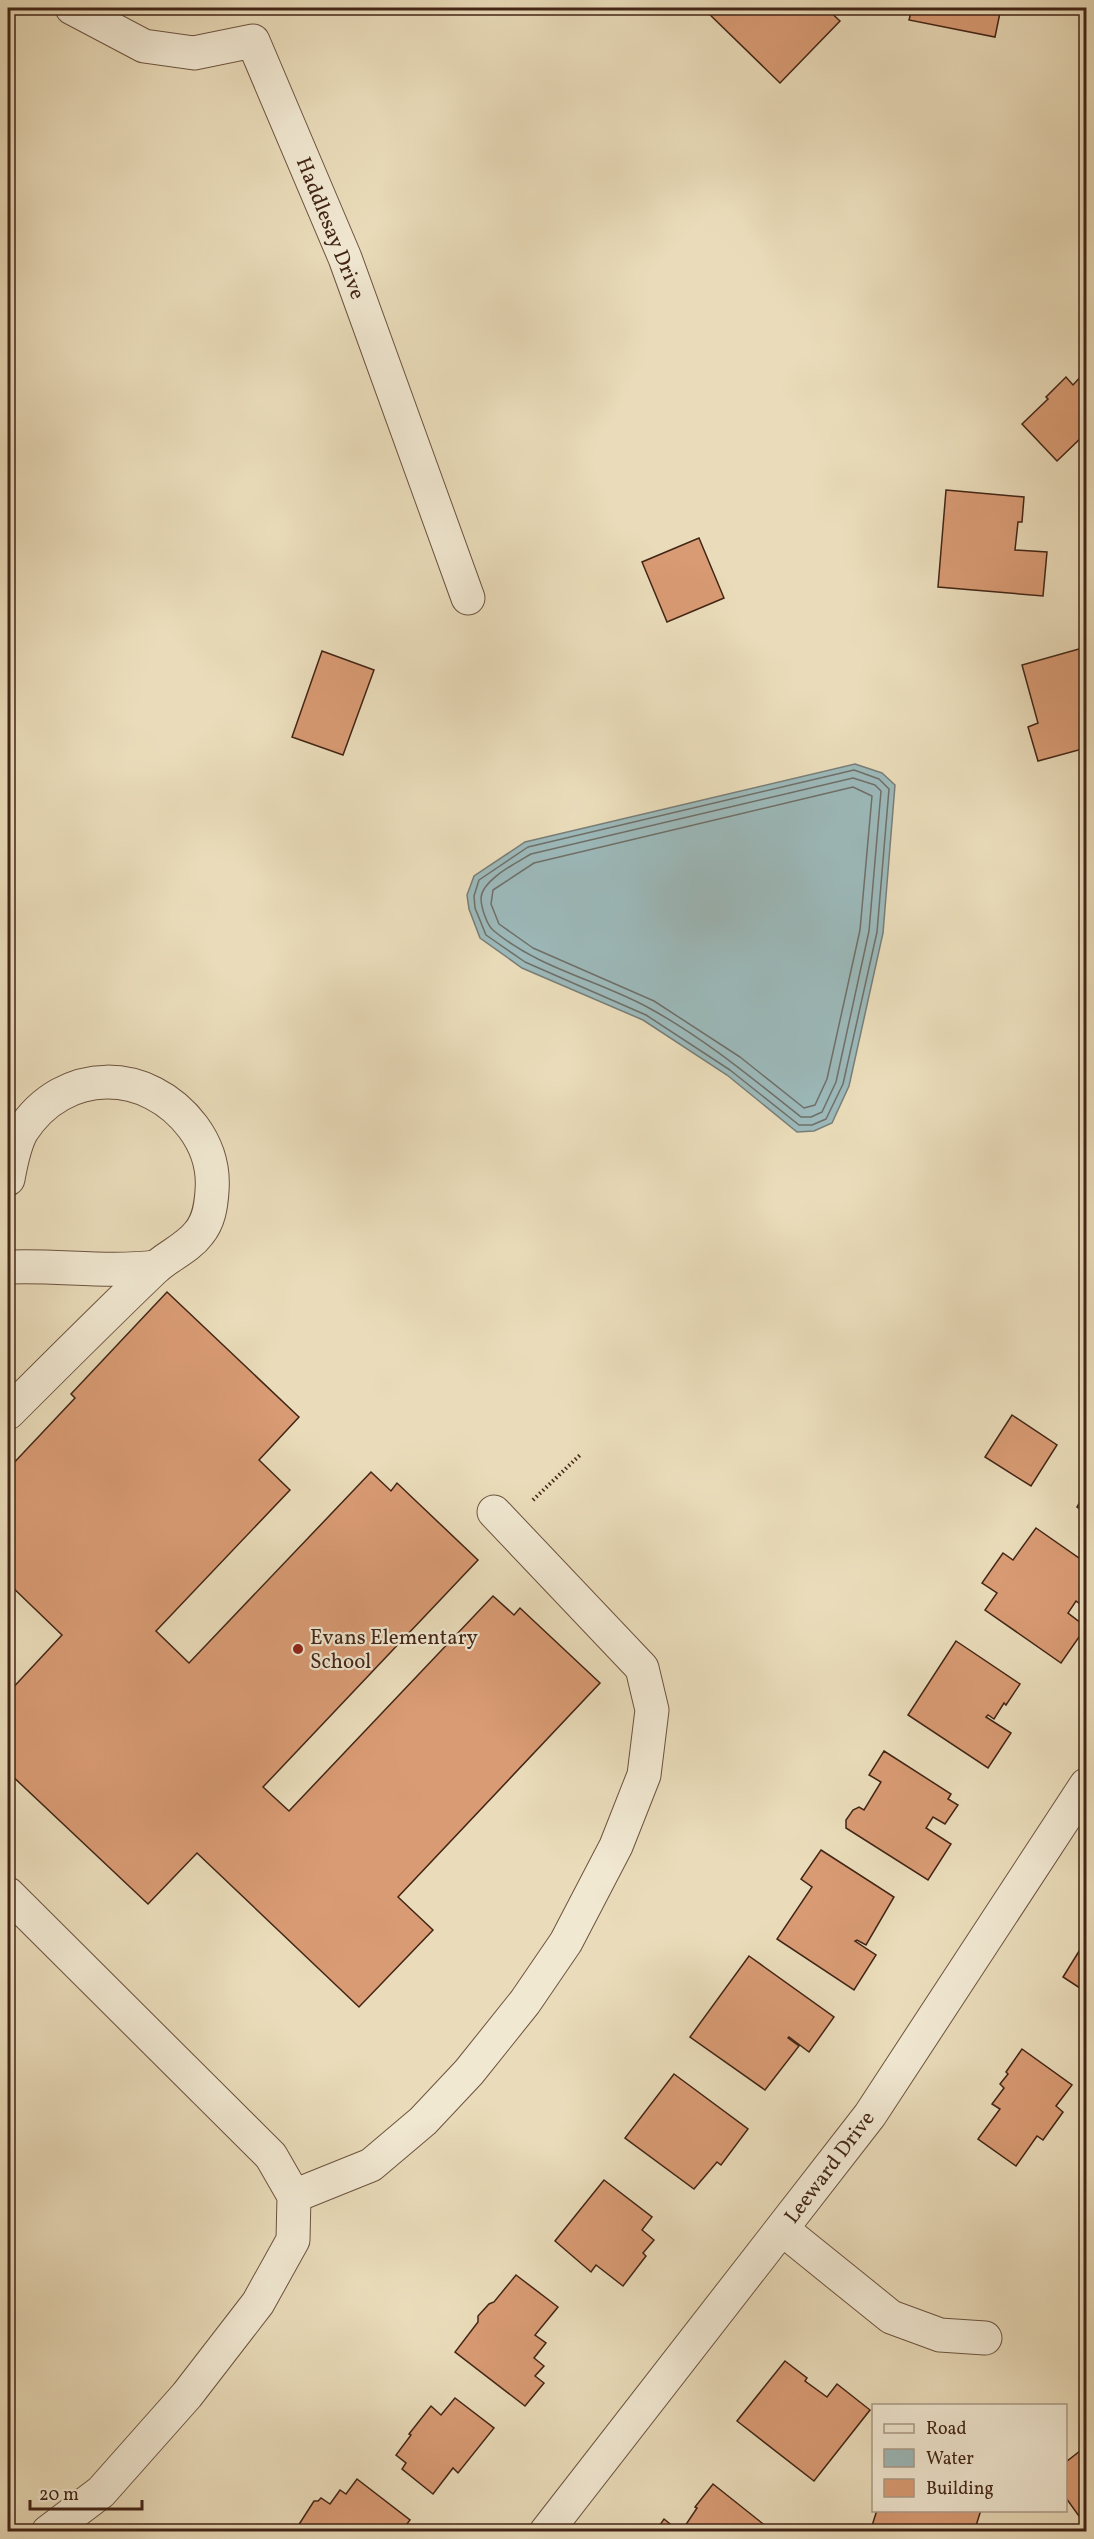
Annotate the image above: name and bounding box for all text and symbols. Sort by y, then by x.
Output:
street label: Haddlesay Drive [288,153,371,304]
place label: Evans Elementary School [310,1624,478,1677]
marker: Evans Elementary School [291,1642,305,1656]
street label: Leeward Drive [778,2106,882,2230]
legend [872,2404,1067,2512]
text: Road [926,2417,967,2442]
text: Water [926,2447,974,2472]
scale bar [30,2473,142,2511]
text: Building [926,2477,994,2502]
text: 20 m [39,2483,79,2508]

